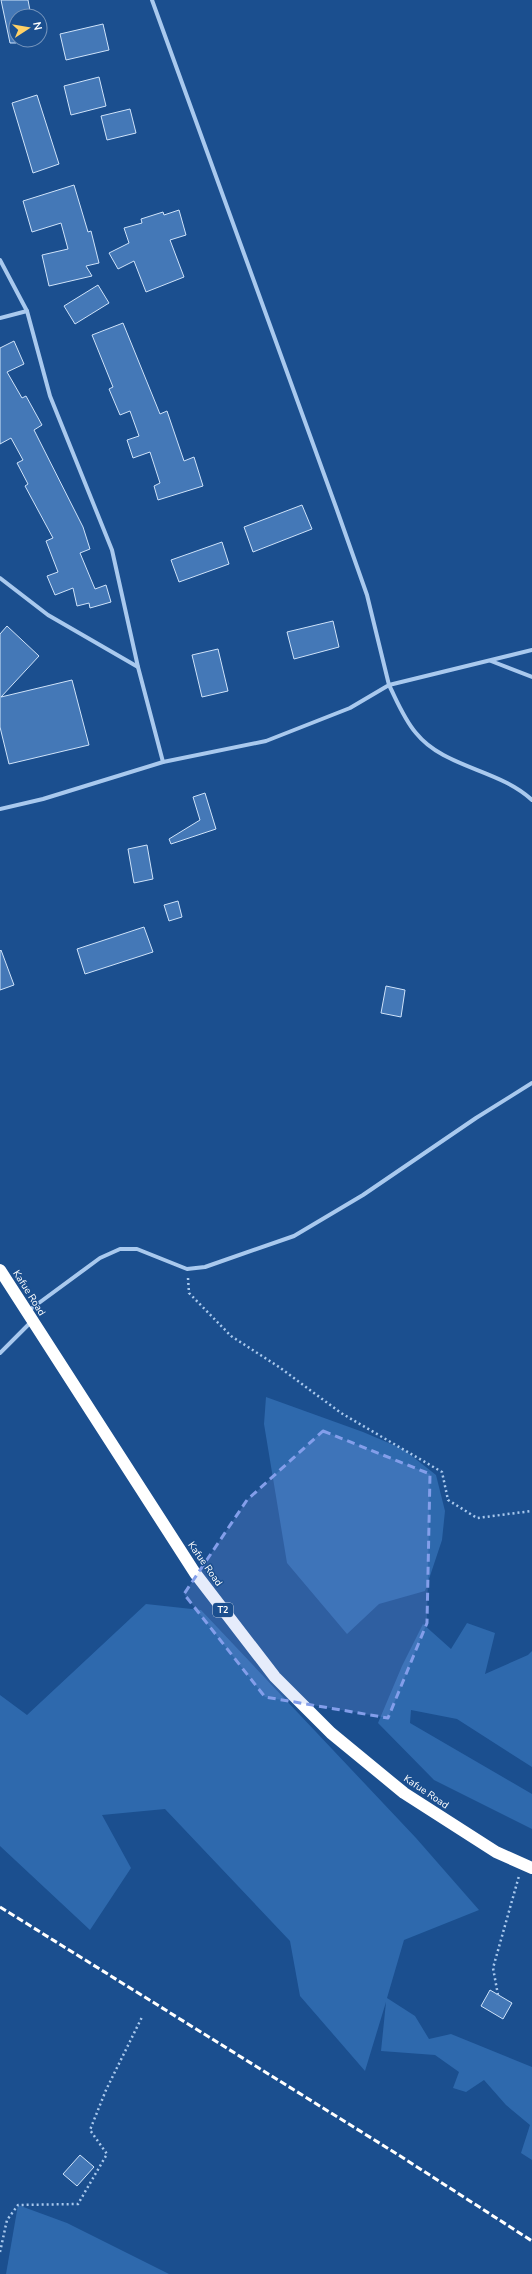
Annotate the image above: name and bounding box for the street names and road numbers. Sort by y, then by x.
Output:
street label: Kafue Road [9,1267,49,1319]
street label: Kafue Road [184,1539,226,1589]
road number: T2 [213,1603,233,1617]
street label: Kafue Road [401,1772,451,1812]

